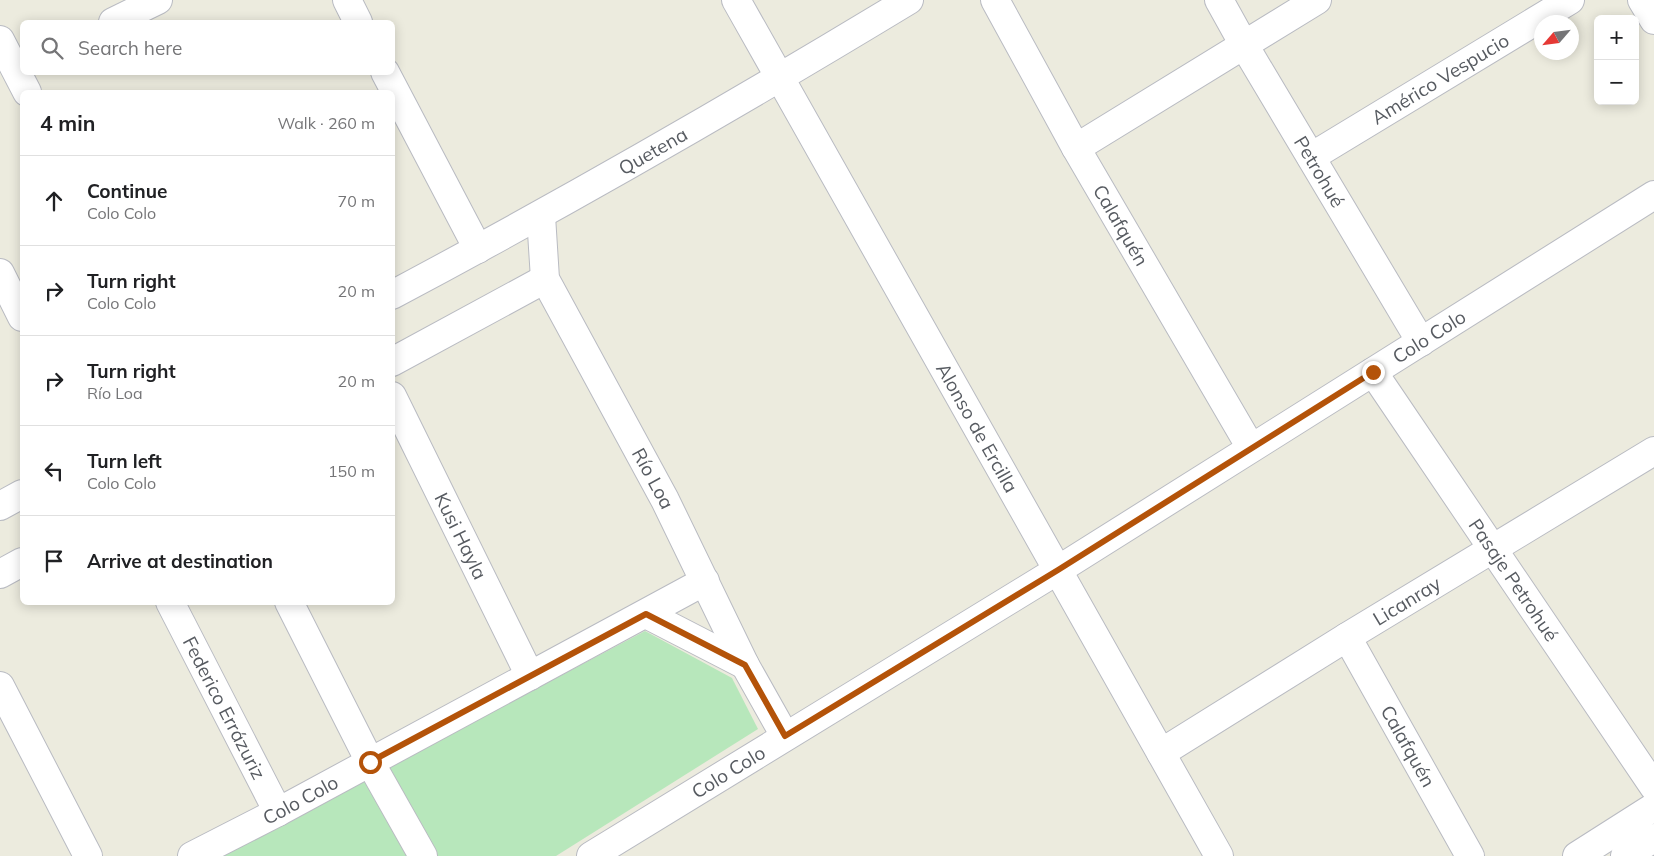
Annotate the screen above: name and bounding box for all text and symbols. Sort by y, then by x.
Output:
north arrow [1534,15,1579,60]
map controls [1594,15,1639,105]
button: + [1594,15,1639,60]
search box [20,20,395,75]
street label: Américo Vespucio [1367,28,1513,130]
icon: search [38,34,66,62]
text: Search here [78,36,182,60]
button: − [1594,60,1639,105]
text: 4 min [40,110,95,136]
text: Walk · 260 m [277,113,375,133]
street label: Quetena [614,122,692,180]
street label: Petrohué [1289,132,1350,212]
text: Continue [87,179,167,203]
street label: Calafquén [1088,180,1154,270]
icon: ahead [40,187,68,215]
text: 70 m [338,191,375,211]
text: Colo Colo [87,203,156,223]
text: Turn right [87,269,176,293]
icon: right [40,277,68,305]
text: 20 m [338,281,375,301]
text: Colo Colo [87,293,156,313]
street label: Colo Colo [1388,305,1470,369]
text: Turn right [87,359,176,383]
street label: Alonso de Ercilla [931,359,1023,497]
route end [1362,361,1385,384]
icon: right [40,367,68,395]
text: 20 m [338,371,375,391]
text: Río Loa [87,383,143,403]
street label: Río Loa [627,444,679,513]
text: Turn left [87,449,162,473]
icon: left [40,457,68,485]
text: 150 m [328,461,375,481]
text: Colo Colo [87,473,156,493]
street label: Kusi Hayla [429,489,492,583]
street label: Pasaje Petrohué [1464,514,1564,646]
icon: arrive [40,547,68,575]
text: Arrive at destination [87,549,273,573]
street label: Licanray [1368,571,1445,631]
street label: Federico Errázuriz [178,632,271,783]
street label: Calafquén [1376,701,1441,791]
street label: Colo Colo [687,740,770,804]
route start [359,751,382,774]
street label: Colo Colo [259,770,342,830]

